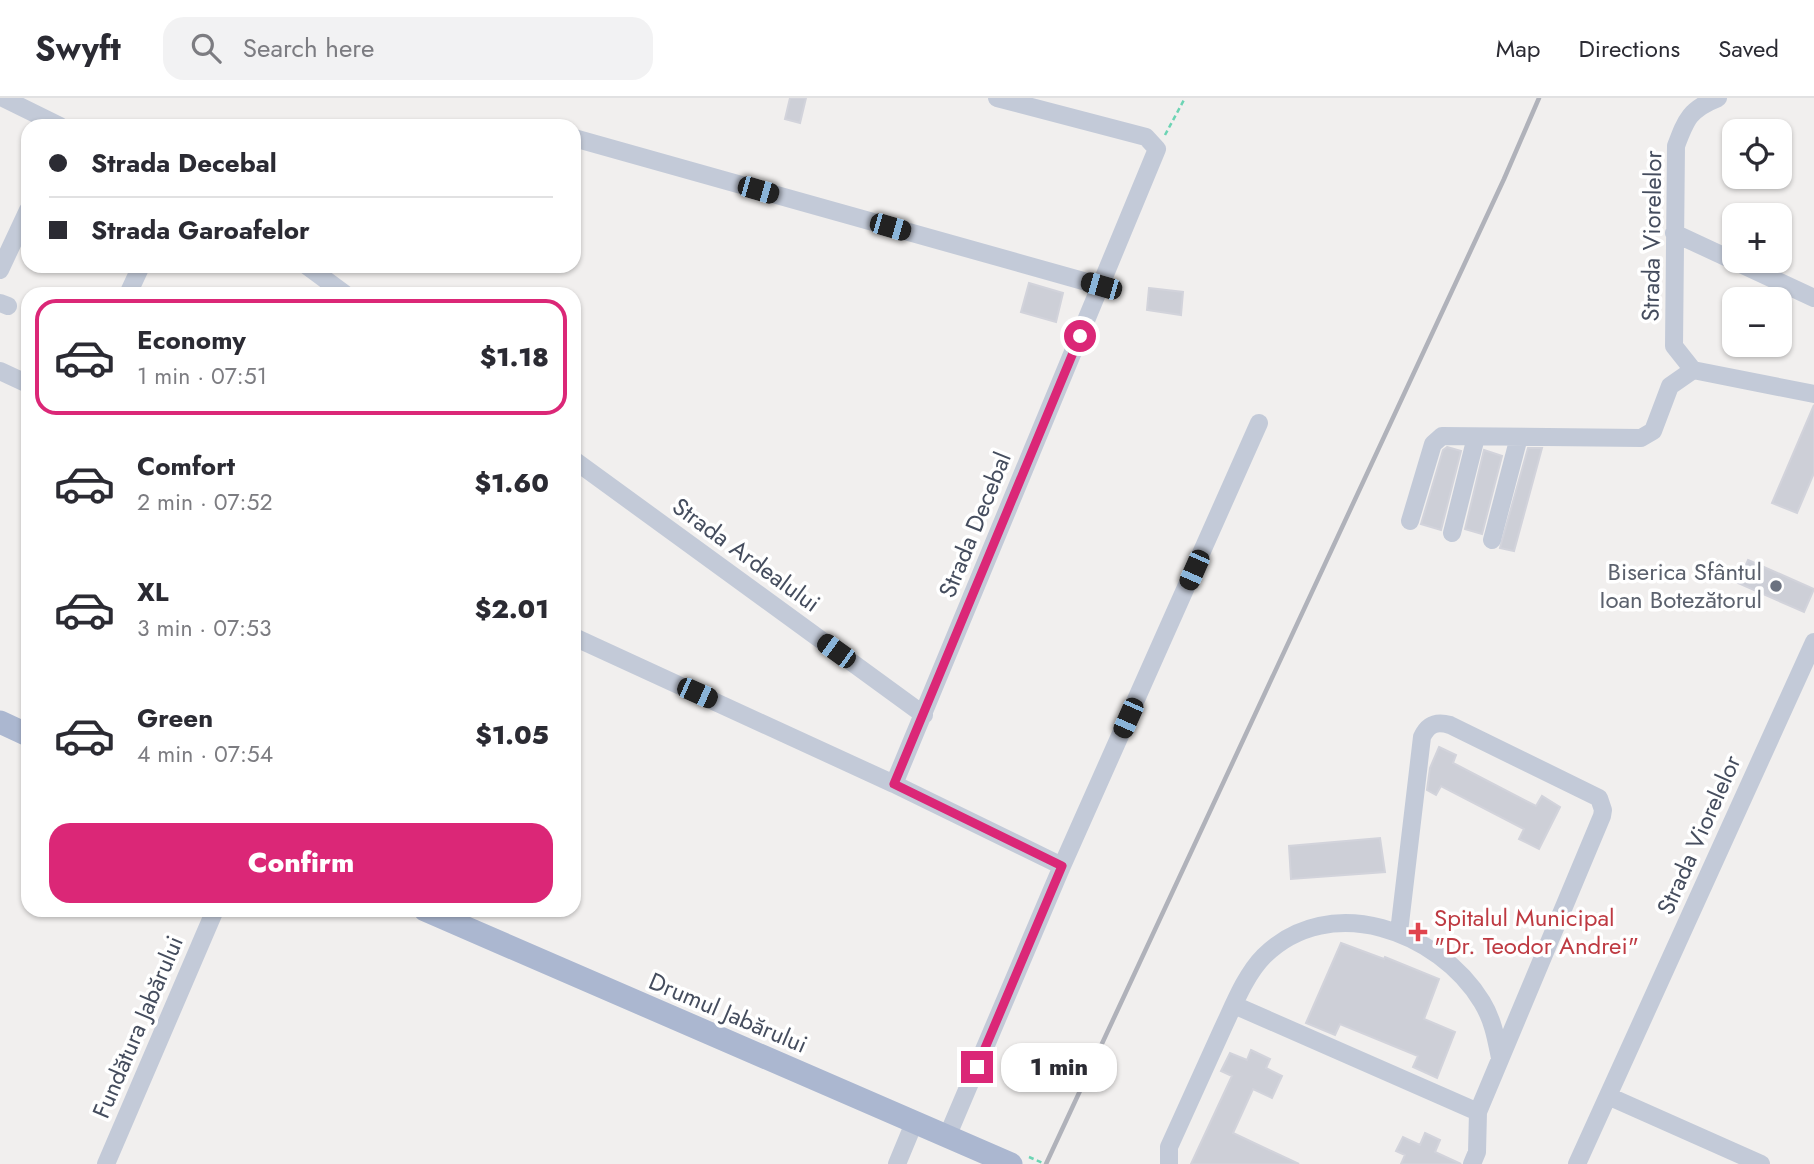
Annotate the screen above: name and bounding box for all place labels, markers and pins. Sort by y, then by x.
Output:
place label: Biserica Sfântul Ioan Botezătorul [1600,554,1762,617]
marker: Biserica Sfântul Ioan Botezătorul [1768,578,1784,594]
place label: Spitalul Municipal "Dr. Teodor Andrei" [1434,900,1639,963]
marker: Spitalul Municipal "Dr. Teodor Andrei" [1408,922,1428,942]

